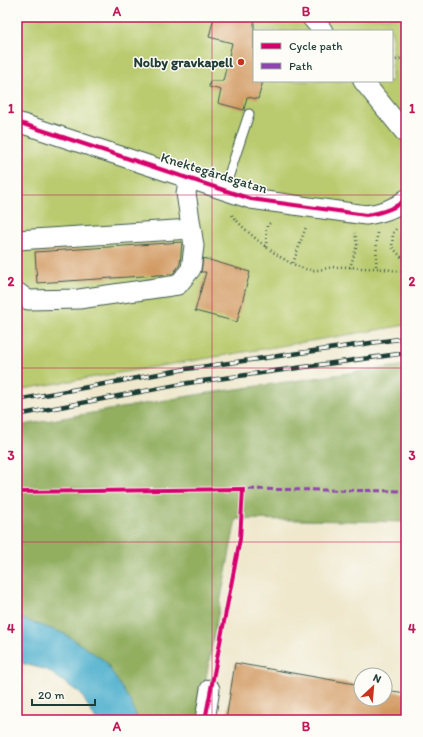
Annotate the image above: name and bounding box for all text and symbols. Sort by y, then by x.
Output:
text: A [112,4,122,19]
text: B [302,4,311,19]
legend [253,30,393,82]
text: Cycle path [289,39,343,53]
place label: Nolby gravkapell [133,54,234,71]
marker: Nolby gravkapell [236,57,246,67]
text: Path [289,59,312,73]
text: 1 [8,101,14,116]
text: 1 [409,101,415,116]
street label: Knektegårdsgatan [159,149,269,197]
text: 2 [8,274,15,289]
text: 2 [409,274,416,289]
text: 3 [7,448,15,463]
text: 3 [408,448,416,463]
text: 4 [7,621,15,636]
text: 4 [408,621,416,636]
north arrow [353,667,393,707]
text: N [371,671,383,686]
scale bar [32,681,95,707]
text: 20 m [38,688,65,702]
text: A [112,719,122,734]
text: B [302,719,311,734]

